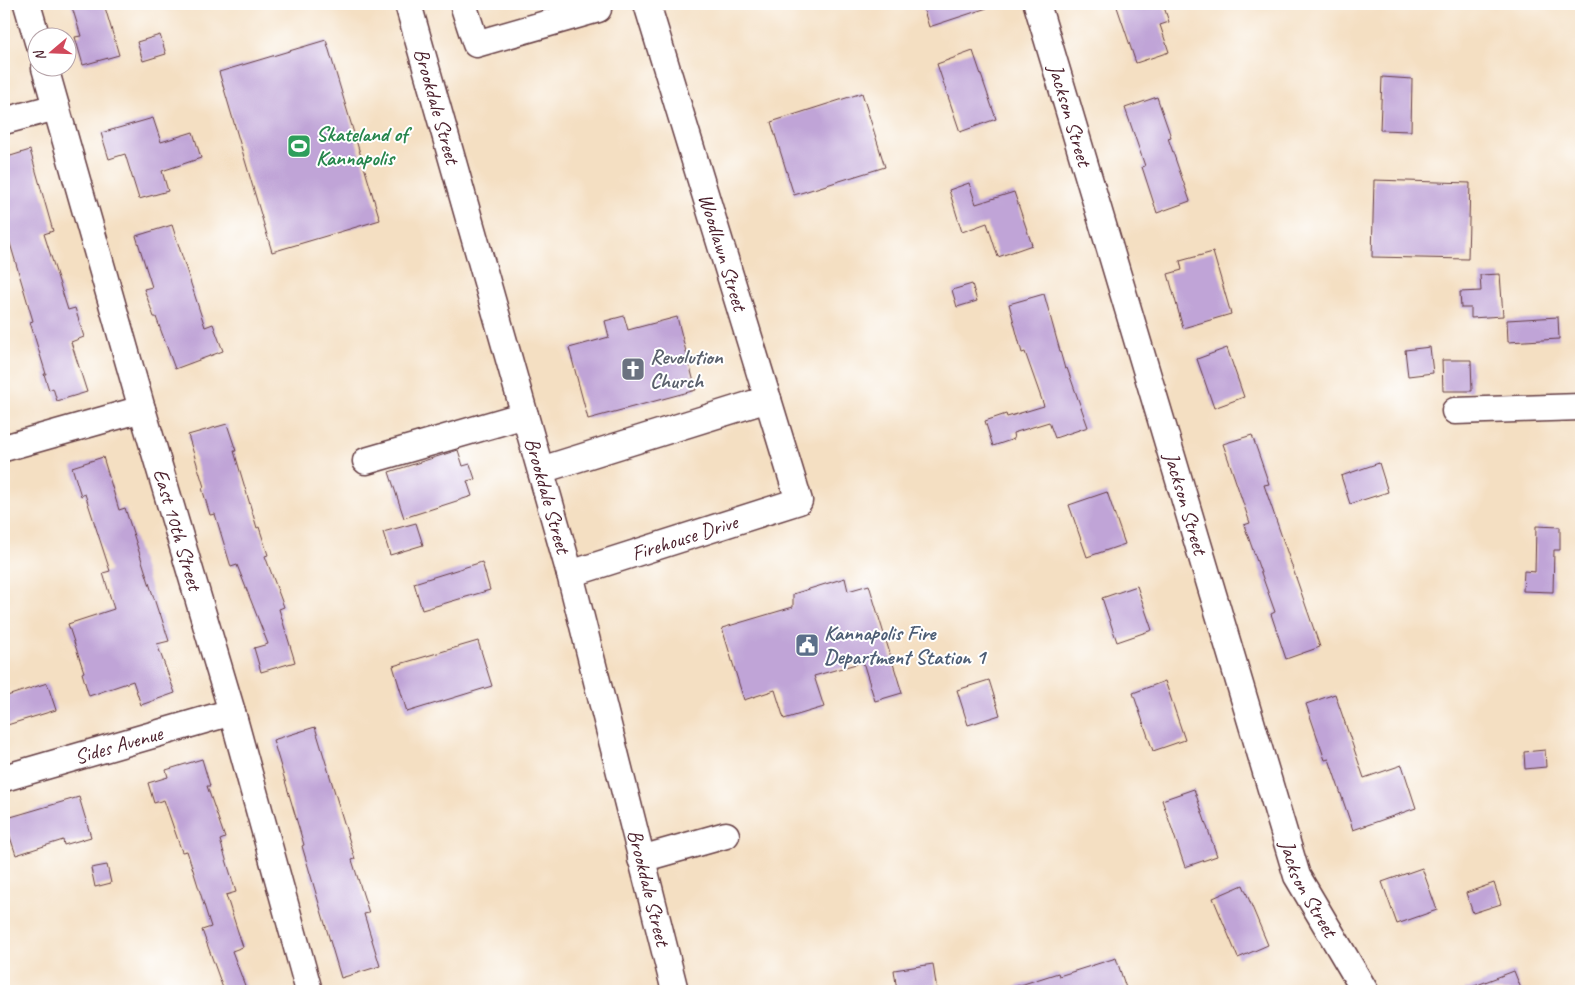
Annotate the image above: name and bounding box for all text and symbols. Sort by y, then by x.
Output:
north arrow [28,28,78,78]
street label: Brookdale Street [408,45,466,169]
text: N [30,47,50,63]
street label: Jackson Street [1042,60,1098,171]
place label: Skateland of Kannapolis [316,121,413,171]
sports icon: Skateland of Kannapolis [286,133,312,159]
street label: Woodlawn Street [693,190,754,316]
place label: Revolution Church [650,344,724,394]
church icon: Revolution Church [620,356,646,382]
street label: Brookdale Street [519,435,577,558]
street label: Jackson Street [1158,448,1214,559]
street label: East 10th Street [147,465,209,595]
street label: Firehouse Drive [628,508,743,567]
place label: Kannapolis Fire Department Station 1 [824,620,988,670]
public building icon: Kannapolis Fire Department Station 1 [794,632,820,658]
street label: Sides Avenue [71,720,166,770]
street label: Brookdale Street [622,827,677,950]
street label: Jackson Street [1274,836,1344,943]

